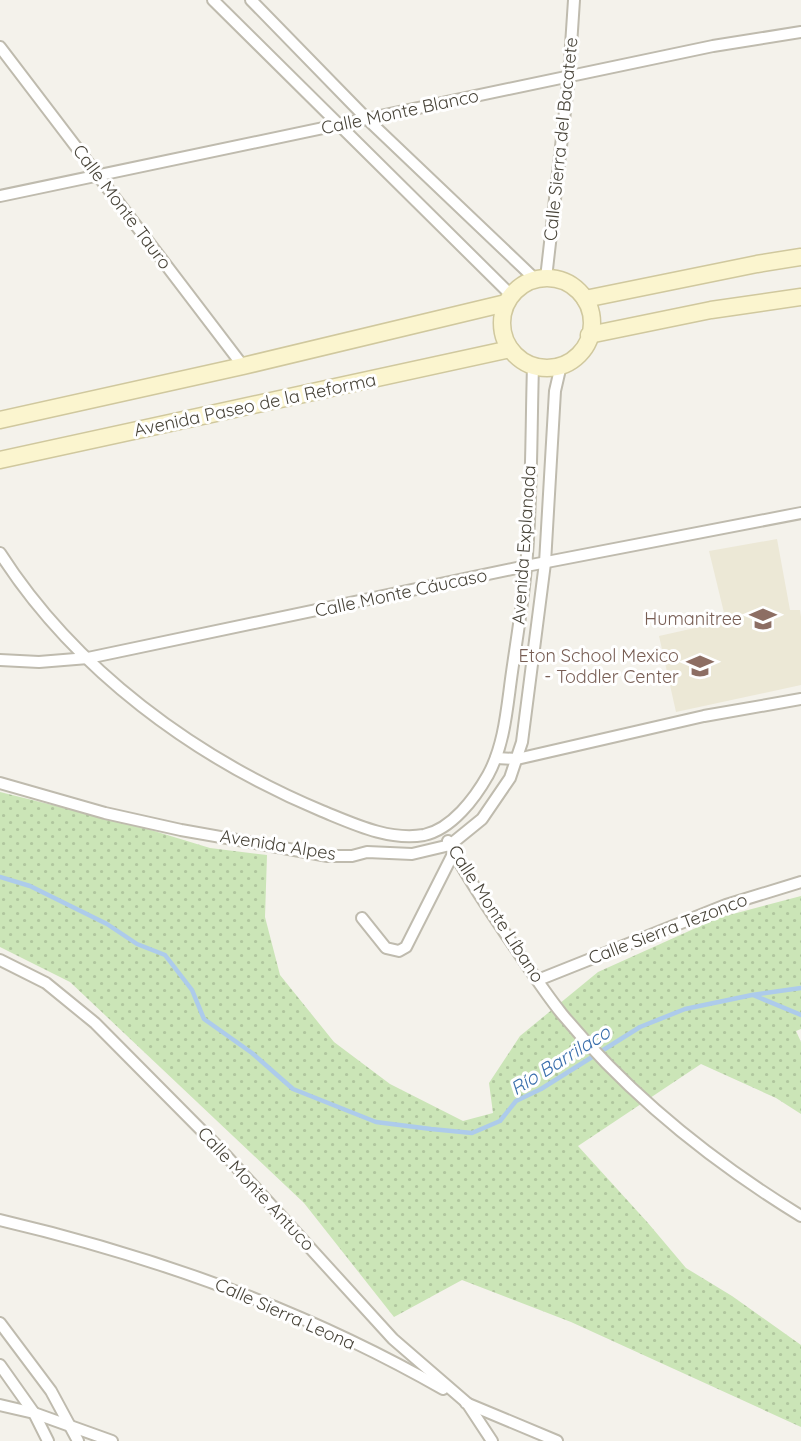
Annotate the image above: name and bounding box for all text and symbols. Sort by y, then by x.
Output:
street label: Calle Sierra del Bacatete [538,36,583,242]
street label: Calle Monte Blanco [319,84,481,139]
street label: Calle Monte Tauro [68,140,177,274]
street label: Avenida Paseo de la Reforma [132,368,378,441]
street label: Avenida Explanada [506,464,541,625]
street label: Calle Monte Cáucaso [313,563,489,622]
school or university icon: Humanitree [748,604,778,634]
place label: Humanitree [644,607,742,630]
place label: Eton School Mexico - Toddler Center [518,644,679,688]
school or university icon: Eton School Mexico - Toddler Center [685,651,715,681]
street label: Avenida Alpes [218,824,338,865]
street label: Calle Monte Líbano [443,841,550,987]
street label: Calle Sierra Tezonco [585,888,750,969]
water label: Río Barrilaco [506,1019,616,1100]
street label: Calle Monte Antuco [193,1122,320,1256]
street label: Calle Sierra Leona [211,1272,359,1355]

